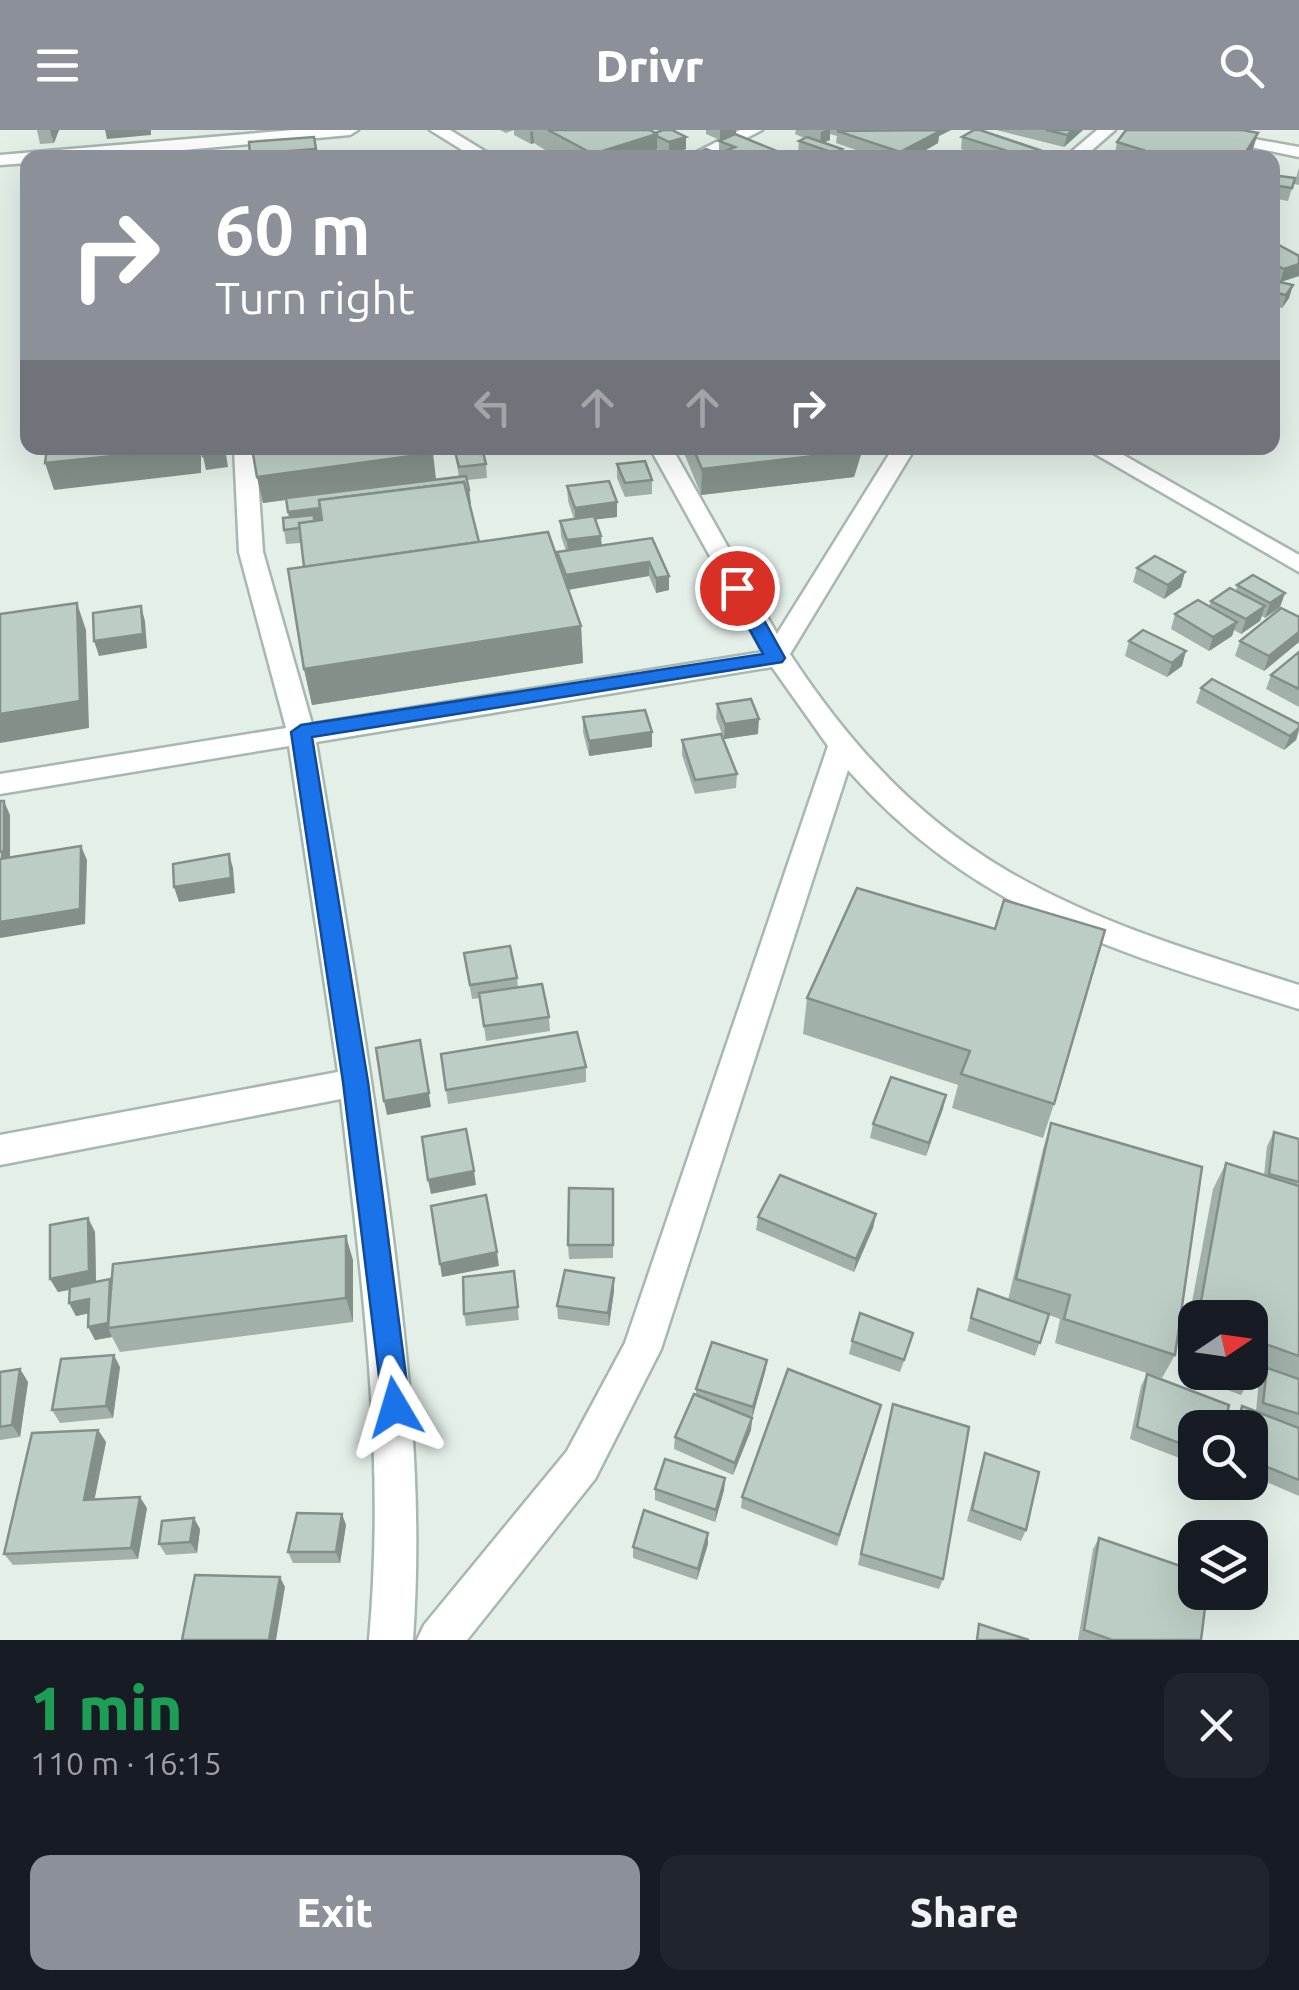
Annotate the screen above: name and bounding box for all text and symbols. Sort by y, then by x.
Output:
icon: menu [30,38,85,93]
icon: search [1214,38,1269,93]
text: Drivr [595,40,704,91]
icon: right [50,190,180,320]
text: 60 m [215,190,371,268]
text: Turn right [215,272,415,323]
icon: left [465,380,520,435]
icon: ahead [570,380,625,435]
icon: ahead [675,380,730,435]
icon: right [780,380,835,435]
pin [695,546,780,631]
icon: arrive [710,561,765,616]
north arrow [1178,1300,1268,1390]
map controls [1178,1300,1268,1610]
position arrow [343,1355,447,1459]
button: search [1178,1410,1268,1500]
button: layers [1178,1520,1268,1610]
button: close [1164,1673,1269,1778]
text: 1 min [30,1674,183,1741]
text: 110 m · 16:15 [30,1745,222,1781]
button: Exit [30,1855,640,1970]
button: Share [660,1855,1269,1970]

